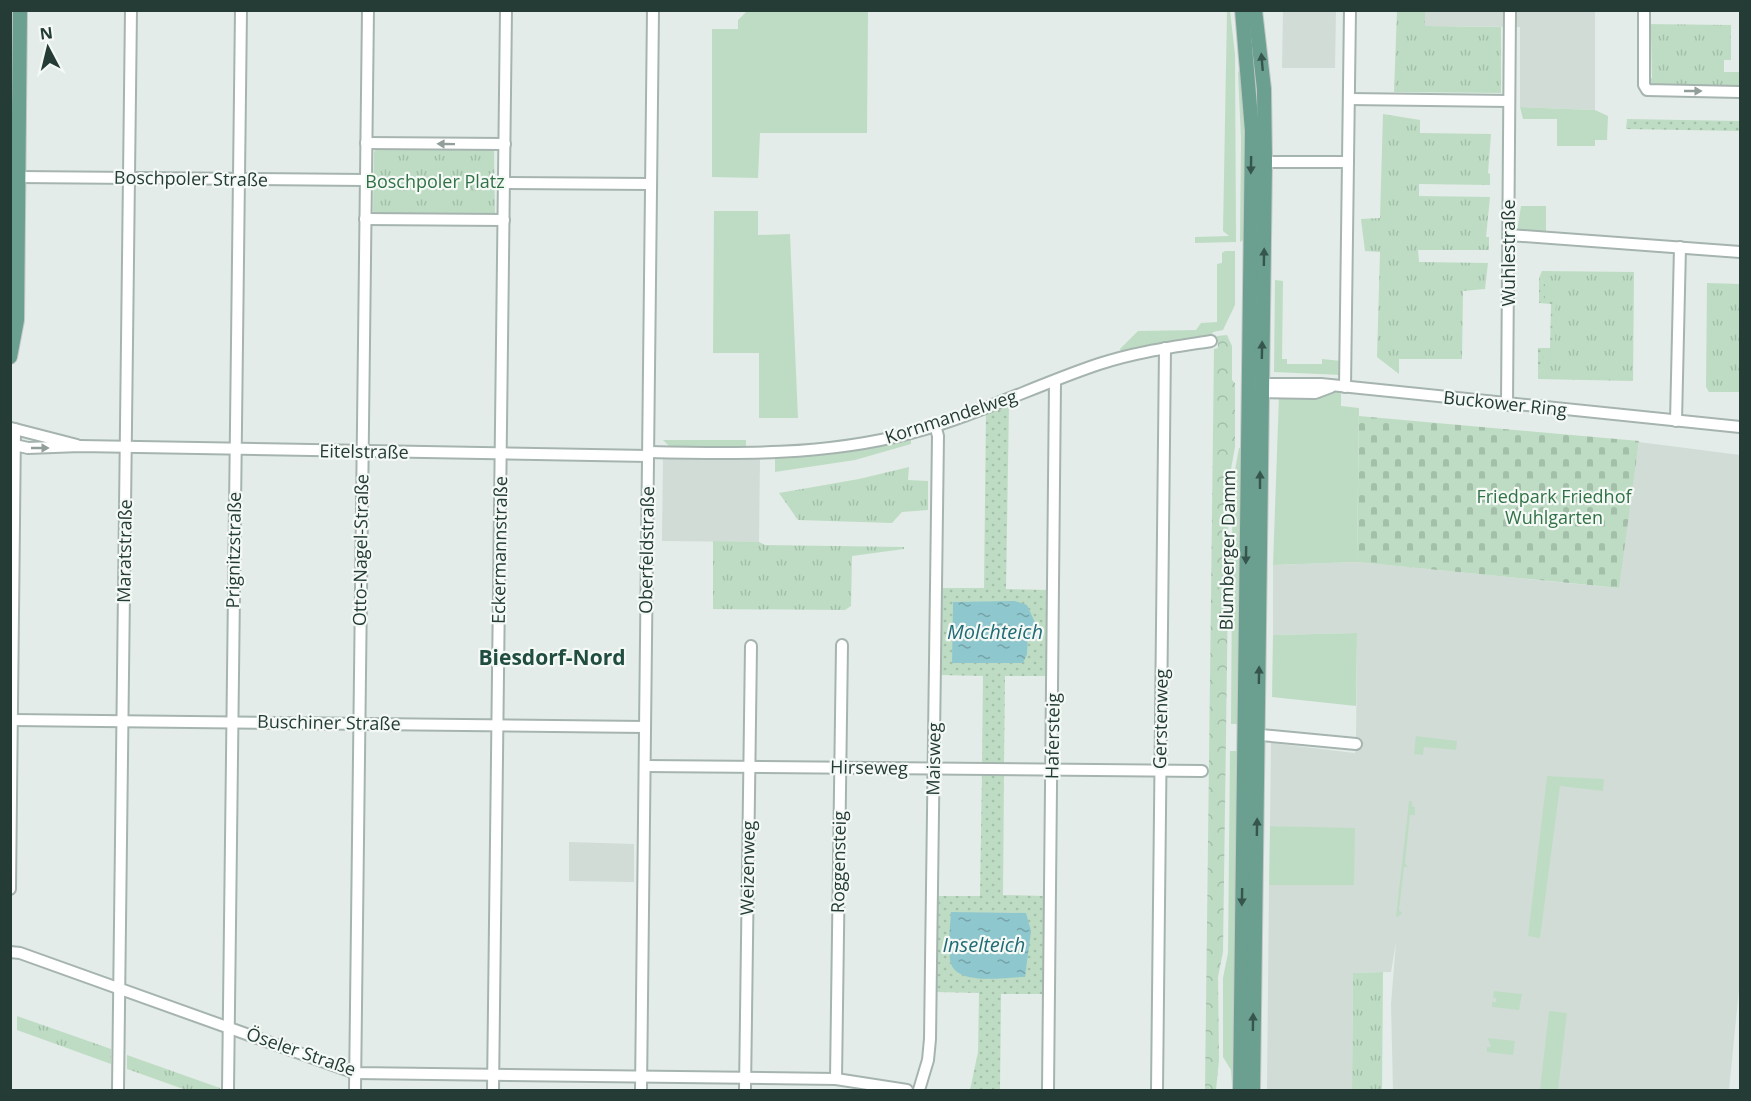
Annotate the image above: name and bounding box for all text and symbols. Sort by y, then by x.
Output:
north arrow [18,18,78,78]
text: N [38,21,54,45]
one-way arrow [1257,53,1267,72]
one-way arrow [1684,86,1703,96]
one-way arrow [437,139,456,149]
one-way arrow [1246,156,1256,175]
street label: Boschpoler Straße [114,165,268,191]
park label: Boschpoler Platz [365,169,505,193]
street label: Wuhlestraße [1496,199,1520,307]
one-way arrow [1259,248,1269,267]
one-way arrow [1258,340,1267,359]
street label: Kornmandelweg [882,383,1020,449]
street label: Buckower Ring [1442,385,1568,421]
street label: Eitelstraße [319,438,409,464]
one-way arrow [30,443,49,453]
street label: Blumberger Damm [1214,469,1240,631]
one-way arrow [1256,471,1265,490]
street label: Otto-Nagel-Straße [347,474,373,626]
street label: Eckermannstraße [486,476,512,624]
park label: Friedpark Friedhof Wuhlgarten [1476,484,1632,529]
street label: Oberfeldstraße [633,486,659,614]
street label: Prignitzstraße [220,491,246,608]
street label: Maratstraße [111,499,137,603]
one-way arrow [1241,545,1251,564]
water label: Molchteich [947,618,1043,645]
district label: Biesdorf-Nord [479,643,625,671]
one-way arrow [1254,666,1264,685]
street label: Gerstenweg [1147,668,1173,769]
street label: Hafersteig [1039,692,1065,779]
street label: Buschiner Straße [257,709,401,735]
street label: Maisweg [920,722,946,796]
street label: Hirseweg [830,754,908,780]
street label: Roggensteig [825,811,851,913]
one-way arrow [1252,817,1262,836]
street label: Weizenweg [734,820,760,916]
one-way arrow [1237,888,1247,907]
water label: Inselteich [943,931,1025,958]
one-way arrow [1249,1012,1258,1031]
street label: Öseler Straße [243,1021,359,1081]

